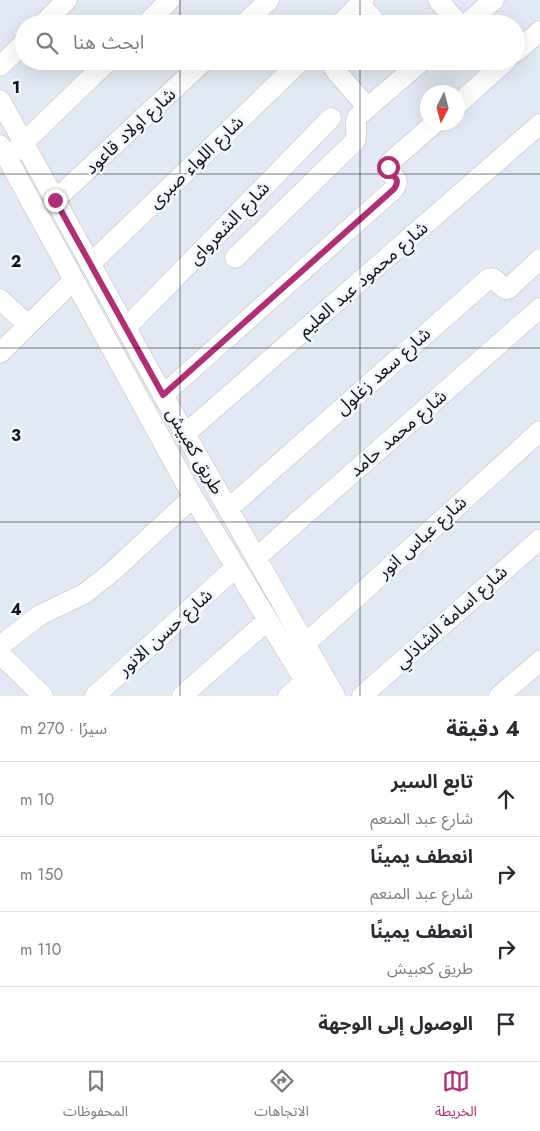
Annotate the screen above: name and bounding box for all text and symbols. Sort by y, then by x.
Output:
search box [15,15,525,70]
icon: search [33,29,61,57]
text: ابحث هنا [73,29,144,56]
text: 1 [12,76,20,99]
street label: شارع اولاد قاعود [78,82,182,181]
north arrow [420,85,465,130]
street label: شارع اللواء صبرى [142,110,250,215]
route start [377,156,400,179]
street label: شارع الشعرواى [182,175,276,271]
route end [44,189,67,212]
street label: شارع محمود عبد العليم [292,215,434,344]
text: 2 [11,250,21,273]
street label: شارع سعد زغلول [329,321,437,422]
street label: شارع محمد حامد [344,383,453,483]
street label: طريق كعبيش [160,403,230,499]
text: 3 [11,424,21,447]
street label: شارع عباس انور [371,490,473,586]
street label: شارع اسامة الشاذلي [389,559,514,675]
street label: شارع حسن الانور [111,582,219,683]
text: 4 [10,598,22,621]
text: 4 دقيقة [446,714,520,744]
text: سيرًا · 270 m [20,717,107,740]
text: تابع السير [391,768,473,795]
icon: ahead [492,785,520,813]
text: 10 m [20,788,54,811]
text: شارع عبد المنعم [370,807,473,830]
text: انعطف يمينًا [370,843,473,870]
icon: right [492,860,520,888]
text: 150 m [20,863,63,886]
text: شارع عبد المنعم [370,882,473,905]
text: انعطف يمينًا [370,918,473,945]
icon: right [492,935,520,963]
text: 110 m [20,938,61,961]
text: طريق كعبيش [387,957,473,980]
text: الوصول إلى الوجهة [318,1010,473,1037]
icon: arrive [492,1010,520,1038]
tab: المحفوظات [63,1067,128,1126]
tab: الاتجاهات [254,1067,309,1126]
tab: الخريطة [435,1067,477,1126]

